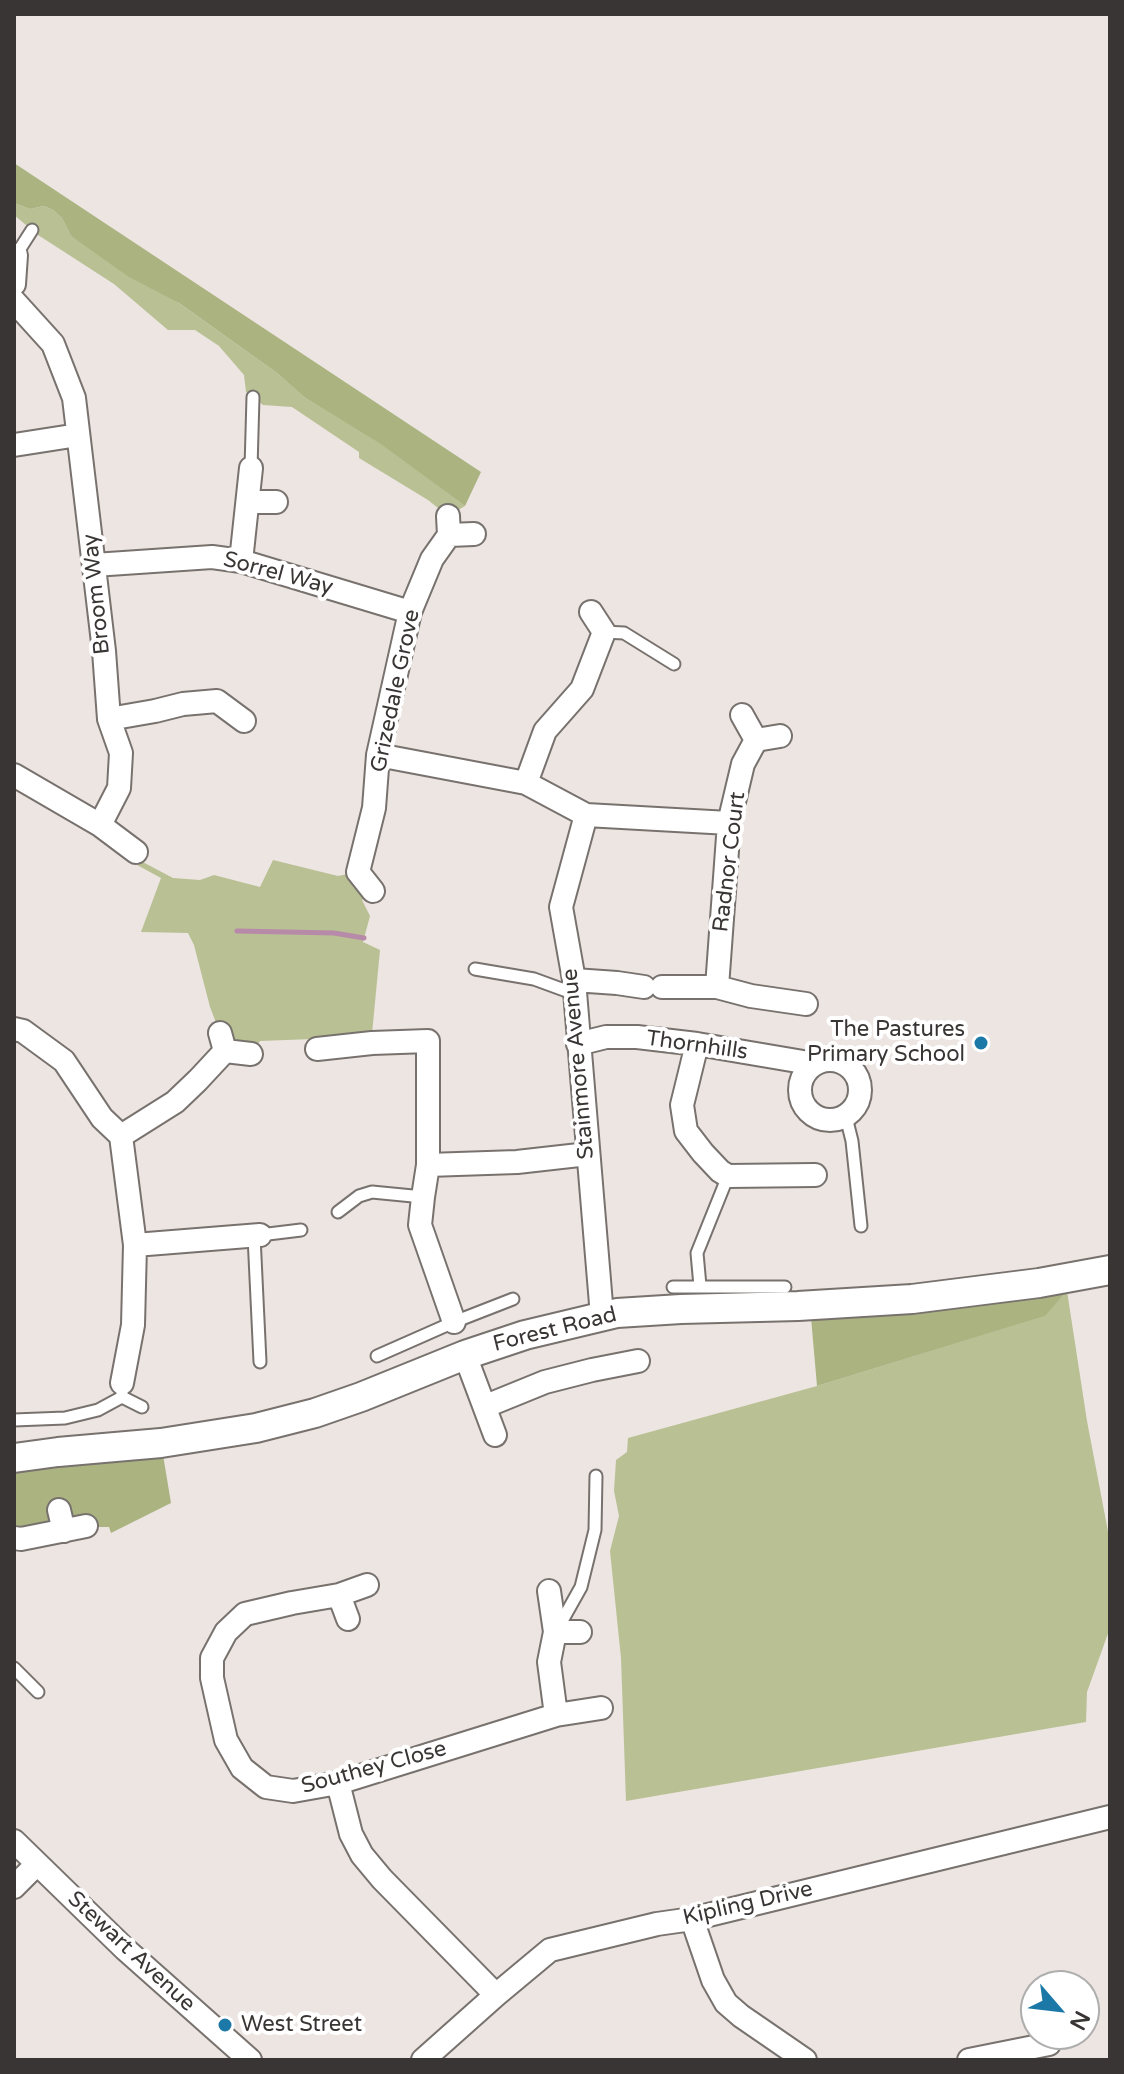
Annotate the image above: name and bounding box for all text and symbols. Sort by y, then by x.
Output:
street label: Broom Way [78,532,116,656]
street label: Sorrel Way [220,547,336,601]
street label: Grizedale Grove [366,607,426,775]
street label: Radnor Court [708,790,752,934]
street label: Stainmore Avenue [558,968,600,1160]
place label: The Pastures Primary School [807,1017,965,1068]
street label: Thornhills [645,1026,749,1066]
marker: The Pastures Primary School [972,1034,990,1052]
street label: Forest Road [491,1302,619,1358]
street label: Southey Close [299,1736,449,1800]
street label: Kipling Drive [681,1876,815,1932]
street label: Stewart Avenue [62,1886,200,2018]
north arrow [1020,1970,1100,2050]
text: N [1064,2006,1095,2034]
place label: West Street [241,2012,362,2038]
marker: West Street [216,2016,234,2034]

